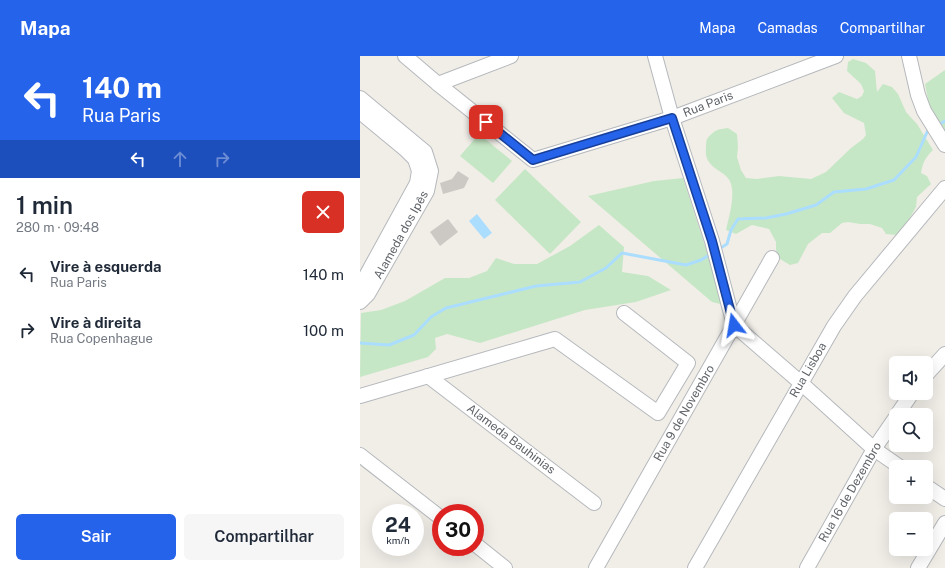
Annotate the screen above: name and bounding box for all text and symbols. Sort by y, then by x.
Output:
text: Mapa [20,17,70,39]
text: Mapa [699,20,735,36]
text: Camadas [757,20,818,36]
text: Compartilhar [840,20,925,36]
text: 140 m [82,71,162,104]
icon: left [16,72,68,124]
street label: Rua Paris [681,88,735,120]
text: Rua Paris [82,105,161,126]
pin [469,105,503,139]
icon: arrive [475,111,497,133]
icon: left [127,148,149,170]
icon: ahead [169,148,191,170]
icon: right [211,148,233,170]
street label: Alameda dos Ipês [371,188,431,282]
text: 1 min [16,191,73,219]
button: close [302,191,344,233]
text: 280 m · 09:48 [16,220,99,235]
text: Vire à esquerda [50,258,162,275]
icon: left [16,263,38,285]
text: 140 m [303,266,344,283]
text: Rua Paris [50,275,107,290]
position arrow [713,304,755,346]
text: Vire à direita [50,314,141,331]
icon: right [16,319,38,341]
text: 100 m [303,322,344,339]
text: Rua Copenhague [50,331,153,346]
street label: Rua Lisboa [787,340,829,400]
map controls [889,356,933,556]
button: sound [889,356,933,400]
street label: Rua 9 de Novembro [651,362,717,464]
street label: Alameda Bauhinias [464,401,558,477]
button: search [889,408,933,452]
street label: Rua 16 de Dezembro [816,439,884,544]
button: + [889,460,933,504]
speed limit sign: 30 [432,504,484,556]
button: − [889,512,933,556]
text: 24 [385,513,411,537]
button: Sair [16,514,176,560]
button: Compartilhar [184,514,344,560]
text: km/h [386,534,410,546]

